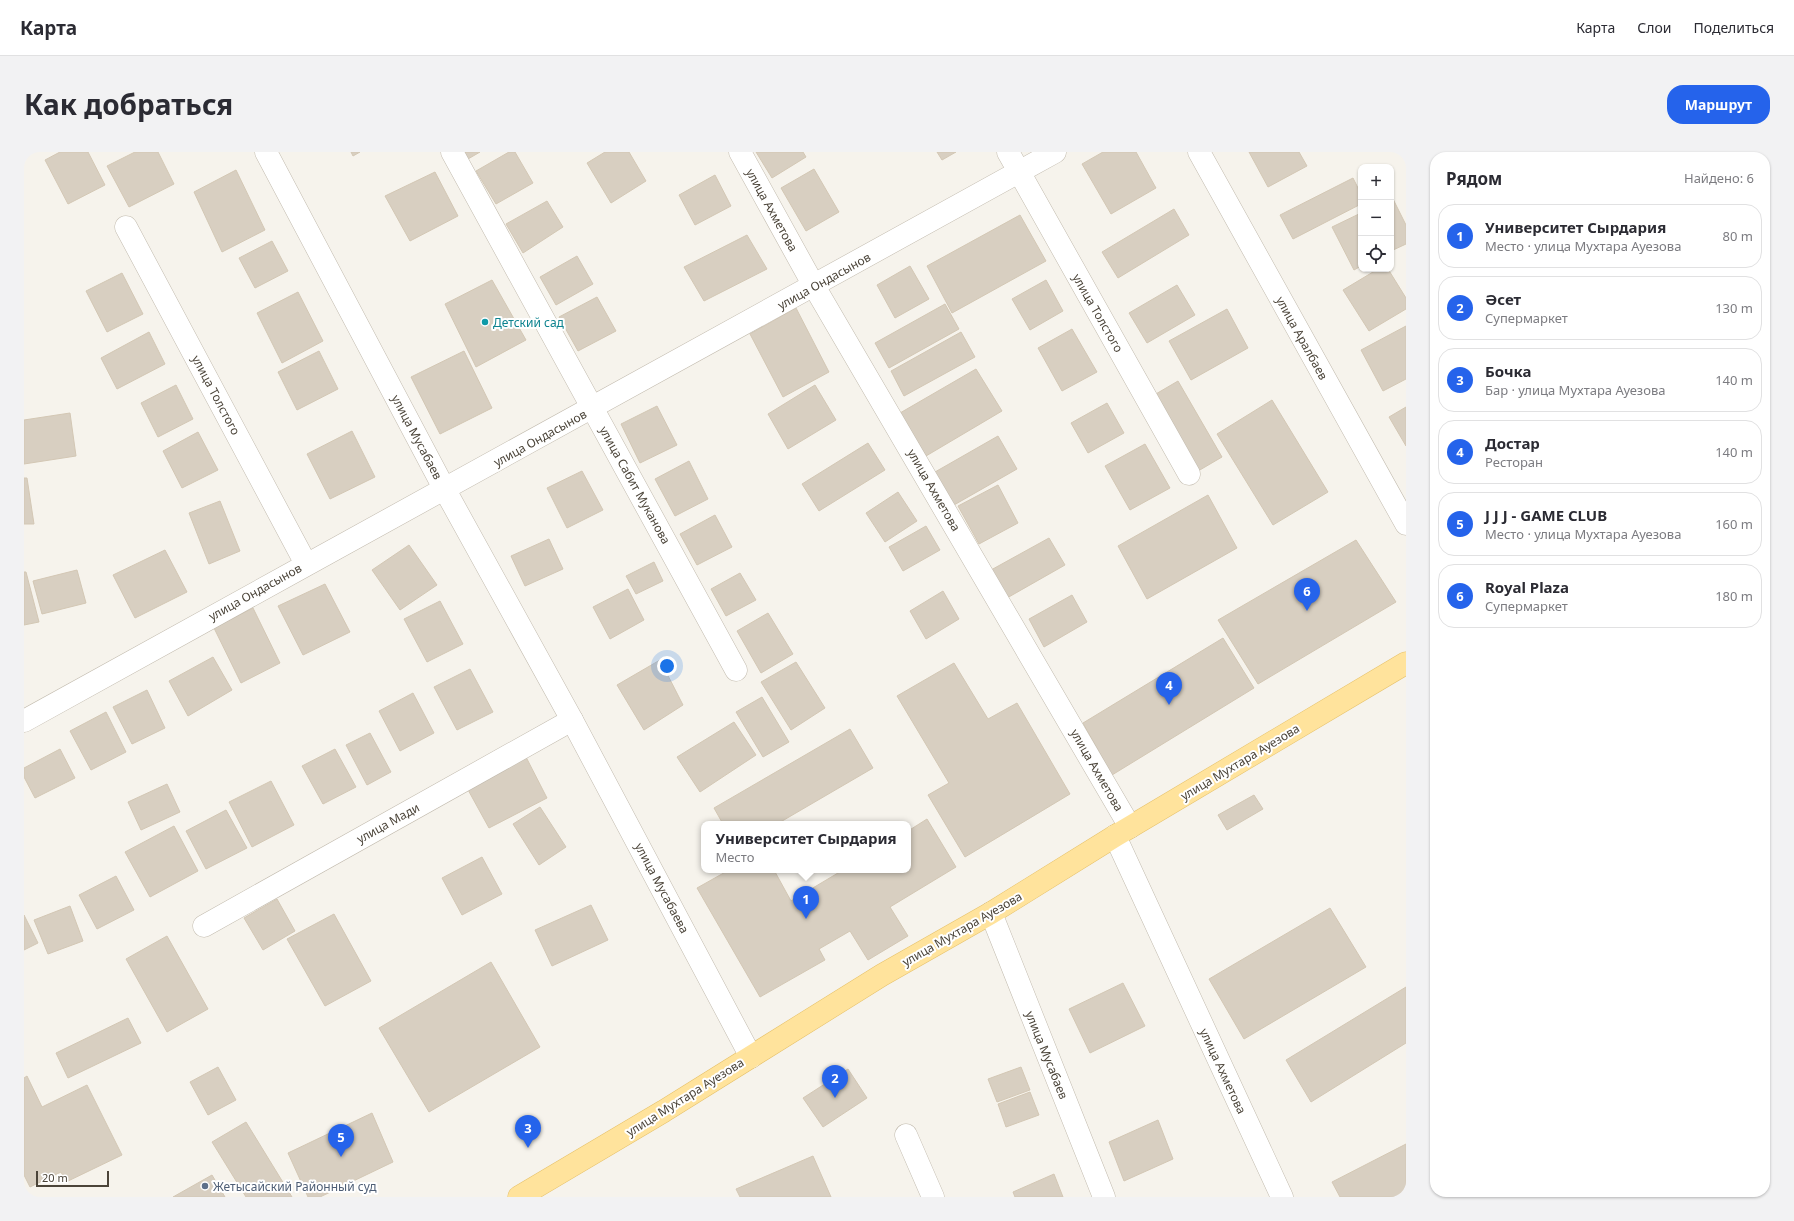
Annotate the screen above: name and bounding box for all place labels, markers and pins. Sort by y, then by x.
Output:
place label: Детский сад [493,314,565,331]
marker: Детский сад [480,317,490,327]
pin: 6 [1294,578,1320,611]
pin: 4 [1156,672,1182,705]
pin: 1 [793,886,819,919]
pin: 2 [822,1065,848,1098]
pin: 3 [515,1115,541,1148]
pin: 5 [328,1124,354,1157]
place label: Жетысайский Районный суд [213,1178,377,1195]
marker: Жетысайский Районный суд [200,1181,210,1191]

